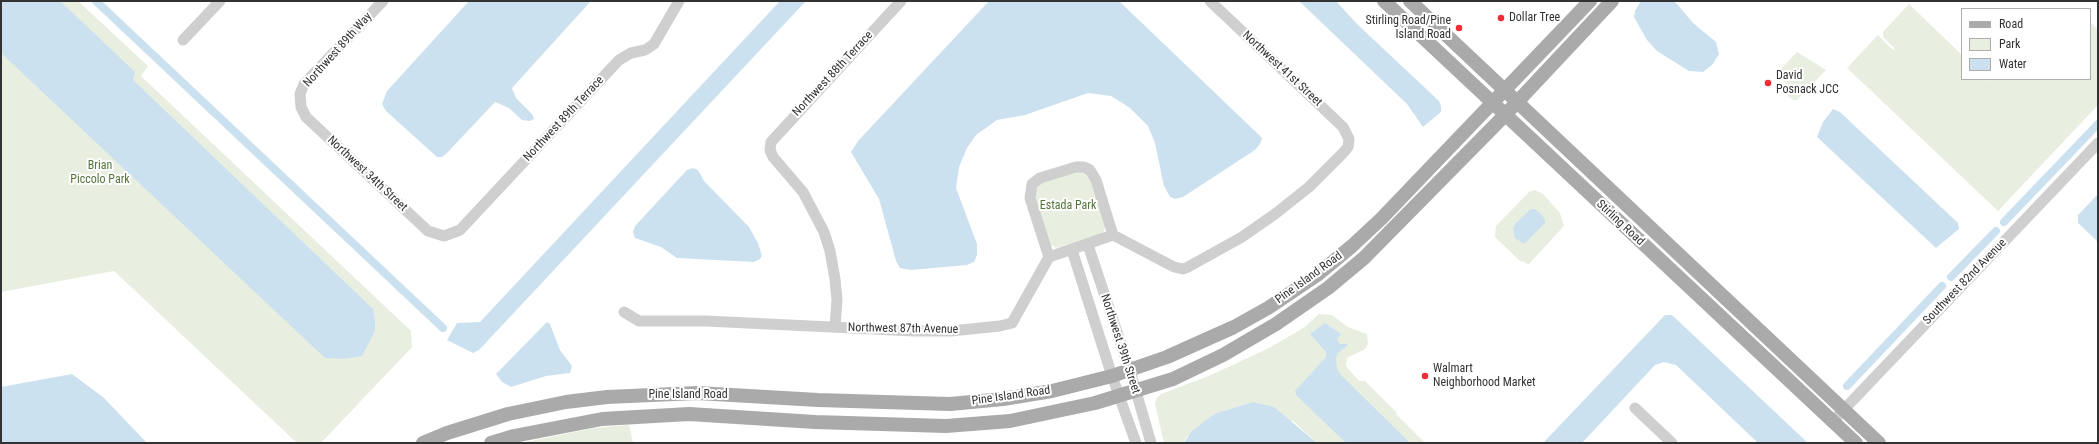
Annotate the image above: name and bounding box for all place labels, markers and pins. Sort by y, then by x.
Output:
place label: Dollar Tree [1509,11,1560,25]
marker: Dollar Tree [1496,13,1506,23]
place label: Stirling Road/Pine Island Road [1365,14,1451,42]
marker: Stirling Road/Pine Island Road [1454,23,1464,33]
place label: David Posnack JCC [1776,69,1839,97]
marker: David Posnack JCC [1763,78,1773,88]
place label: Walmart Neighborhood Market [1433,362,1536,390]
marker: Walmart Neighborhood Market [1420,371,1430,381]

